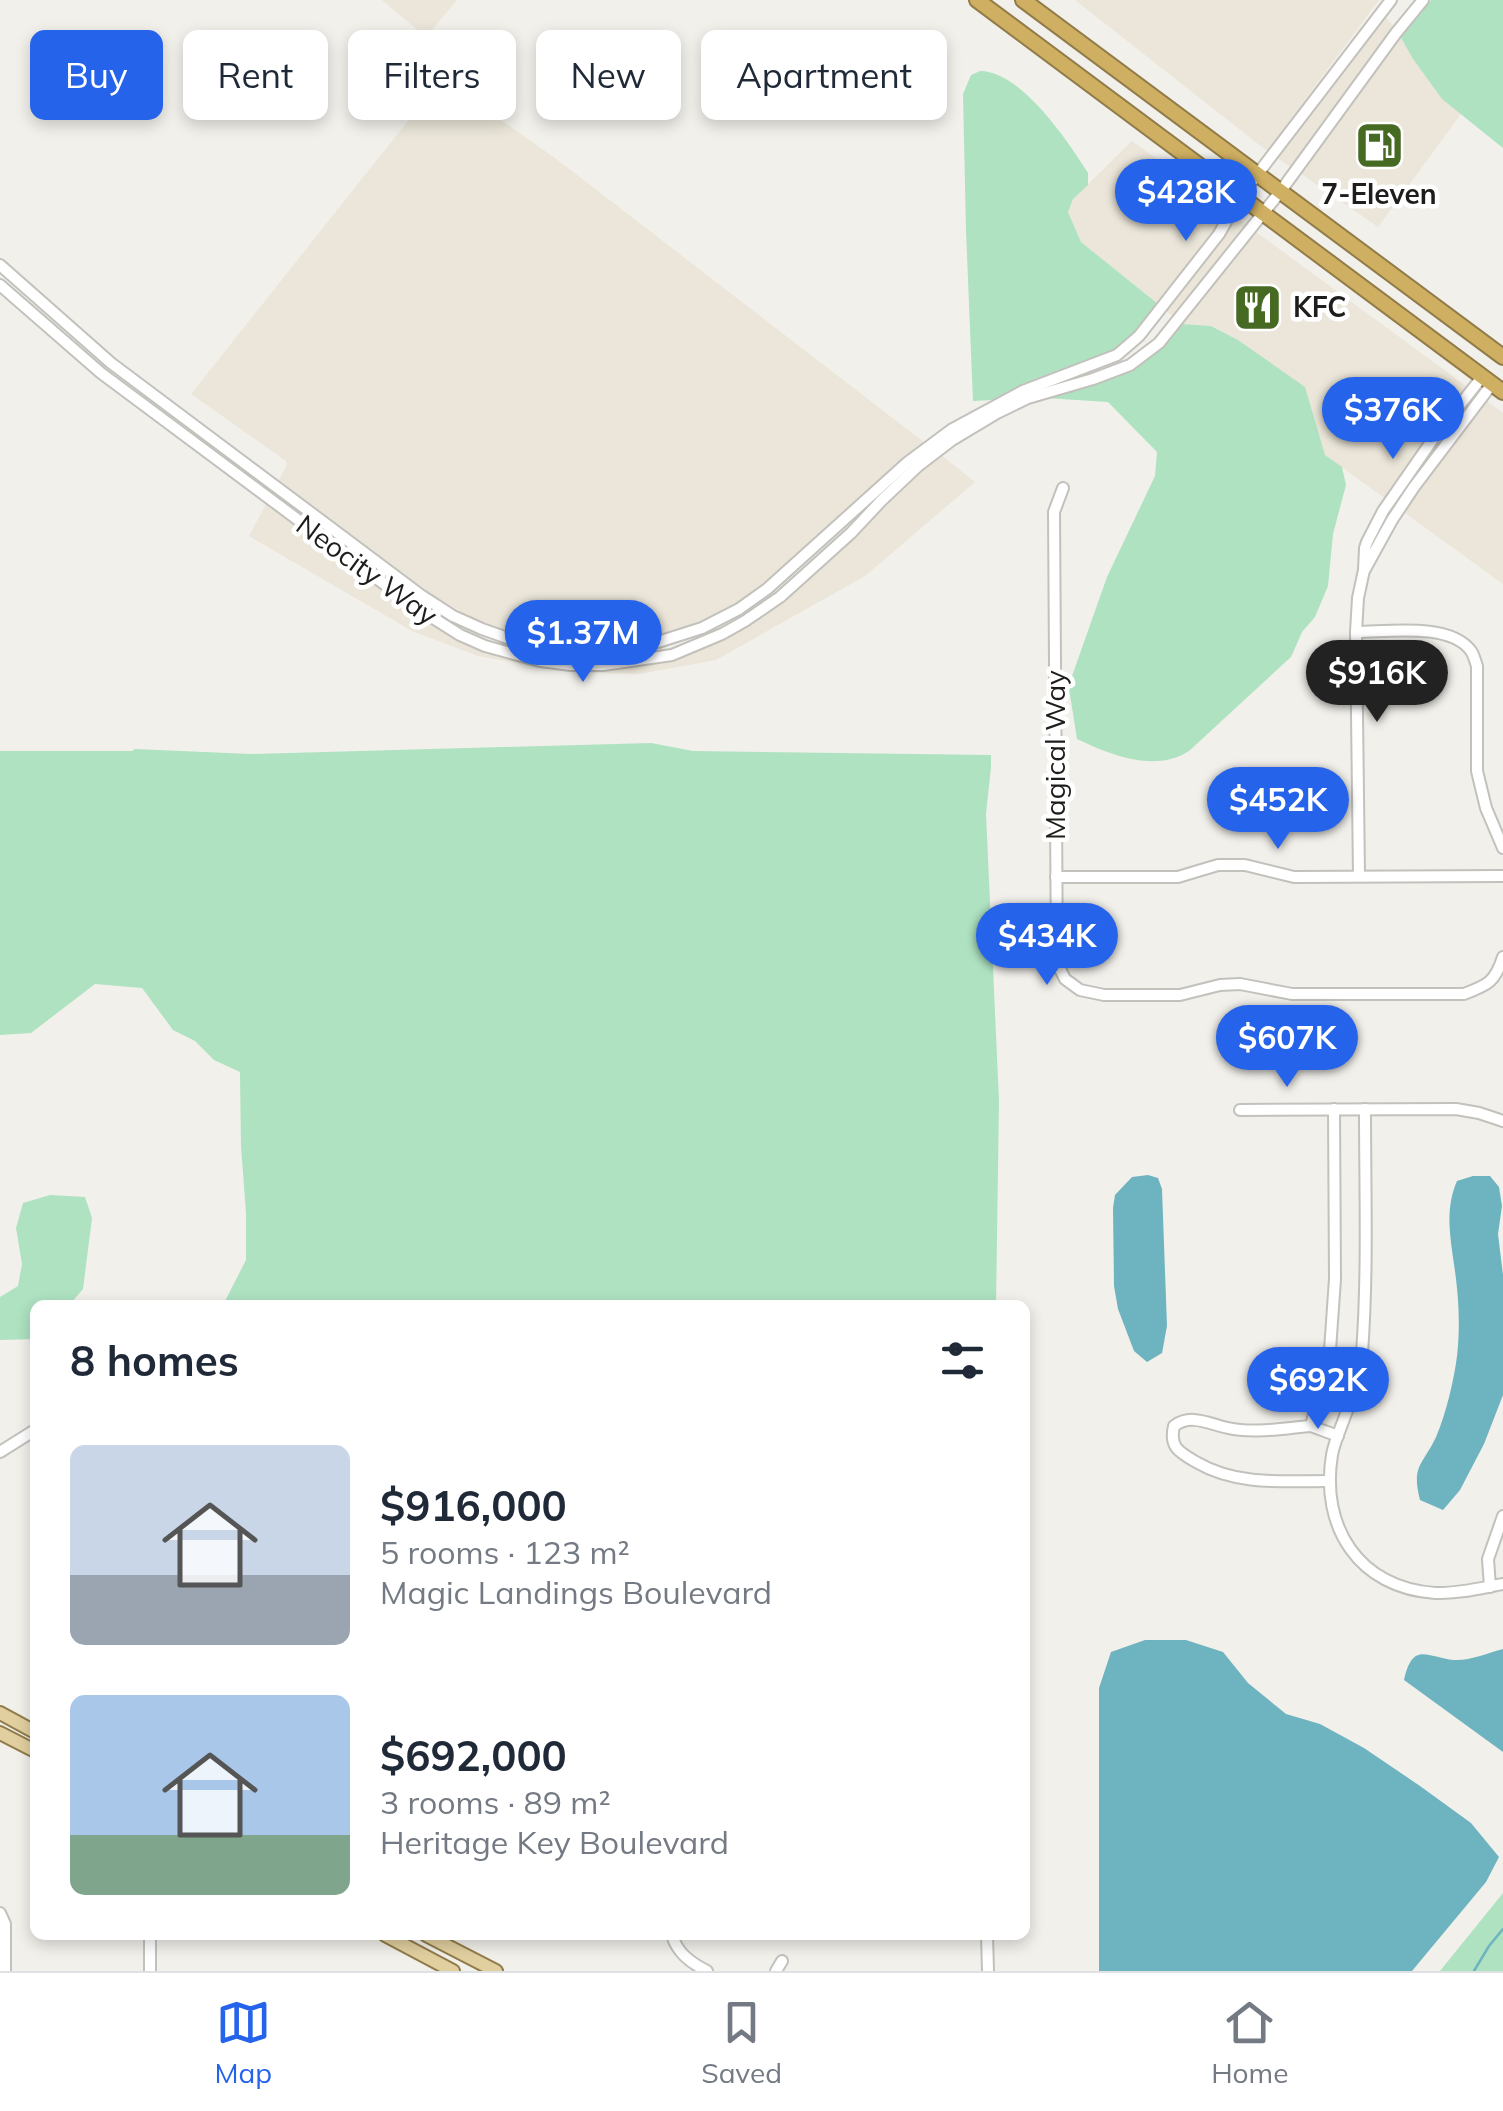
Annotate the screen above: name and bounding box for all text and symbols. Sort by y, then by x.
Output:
chip: Buy [30,30,163,120]
chip: Rent [183,30,328,120]
chip: Filters [348,30,516,120]
chip: New [536,30,681,120]
chip: Apartment [701,30,947,120]
fuel station icon: 7-Eleven [1353,120,1405,172]
pin: $428K [1116,159,1256,244]
text: $428K [1137,171,1235,211]
place label: 7-Eleven [1321,176,1437,211]
restaurant icon: KFC [1232,281,1284,333]
place label: KFC [1293,289,1346,324]
pin: $376K [1323,377,1463,462]
text: $376K [1344,389,1442,429]
street label: Neocity Way [290,507,445,633]
pin: $1.37M [502,600,664,685]
text: $1.37M [527,612,639,652]
pin: $916K [1307,640,1447,725]
text: $916K [1328,652,1426,692]
street label: Magical Way [1037,670,1072,840]
pin: $452K [1208,767,1348,852]
text: $452K [1229,779,1327,819]
pin: $434K [977,903,1117,988]
text: $434K [998,915,1096,955]
pin: $607K [1217,1005,1357,1090]
text: $607K [1238,1017,1336,1057]
icon: filters [935,1333,990,1388]
text: 8 homes [70,1334,239,1387]
pin: $692K [1248,1347,1388,1432]
text: $692K [1269,1359,1367,1399]
text: $916,000 [380,1479,567,1532]
icon: home [150,1485,270,1605]
text: 5 rooms · 123 m² [380,1532,630,1572]
text: Magic Landings Boulevard [380,1572,772,1612]
text: $692,000 [380,1729,567,1782]
icon: home [150,1735,270,1855]
text: 3 rooms · 89 m² [380,1782,611,1822]
text: Heritage Key Boulevard [380,1822,729,1862]
tab: Map [215,1995,272,2090]
tab: Saved [701,1995,782,2090]
tab: Home [1211,1995,1288,2090]

